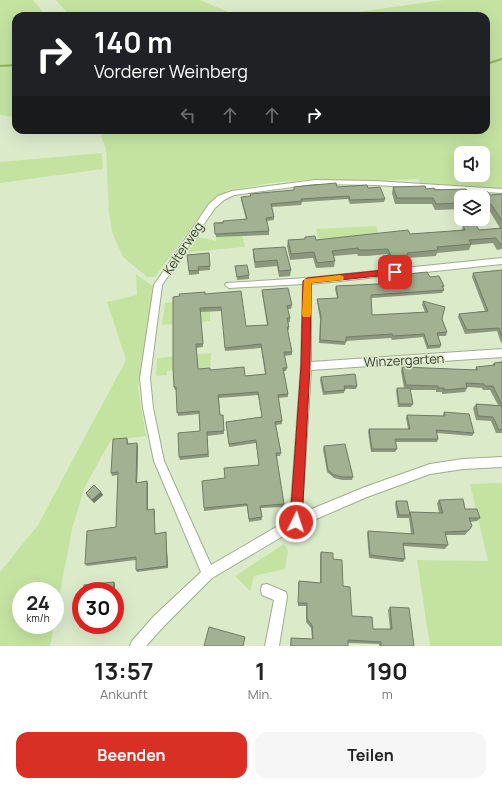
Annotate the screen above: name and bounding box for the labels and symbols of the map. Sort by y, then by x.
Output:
street label: Kelterweg [159,218,207,278]
pin [378,255,412,289]
street label: Winzergarten [363,349,445,371]
position arrow [275,501,317,543]
speed limit sign: 30 [72,582,124,634]

